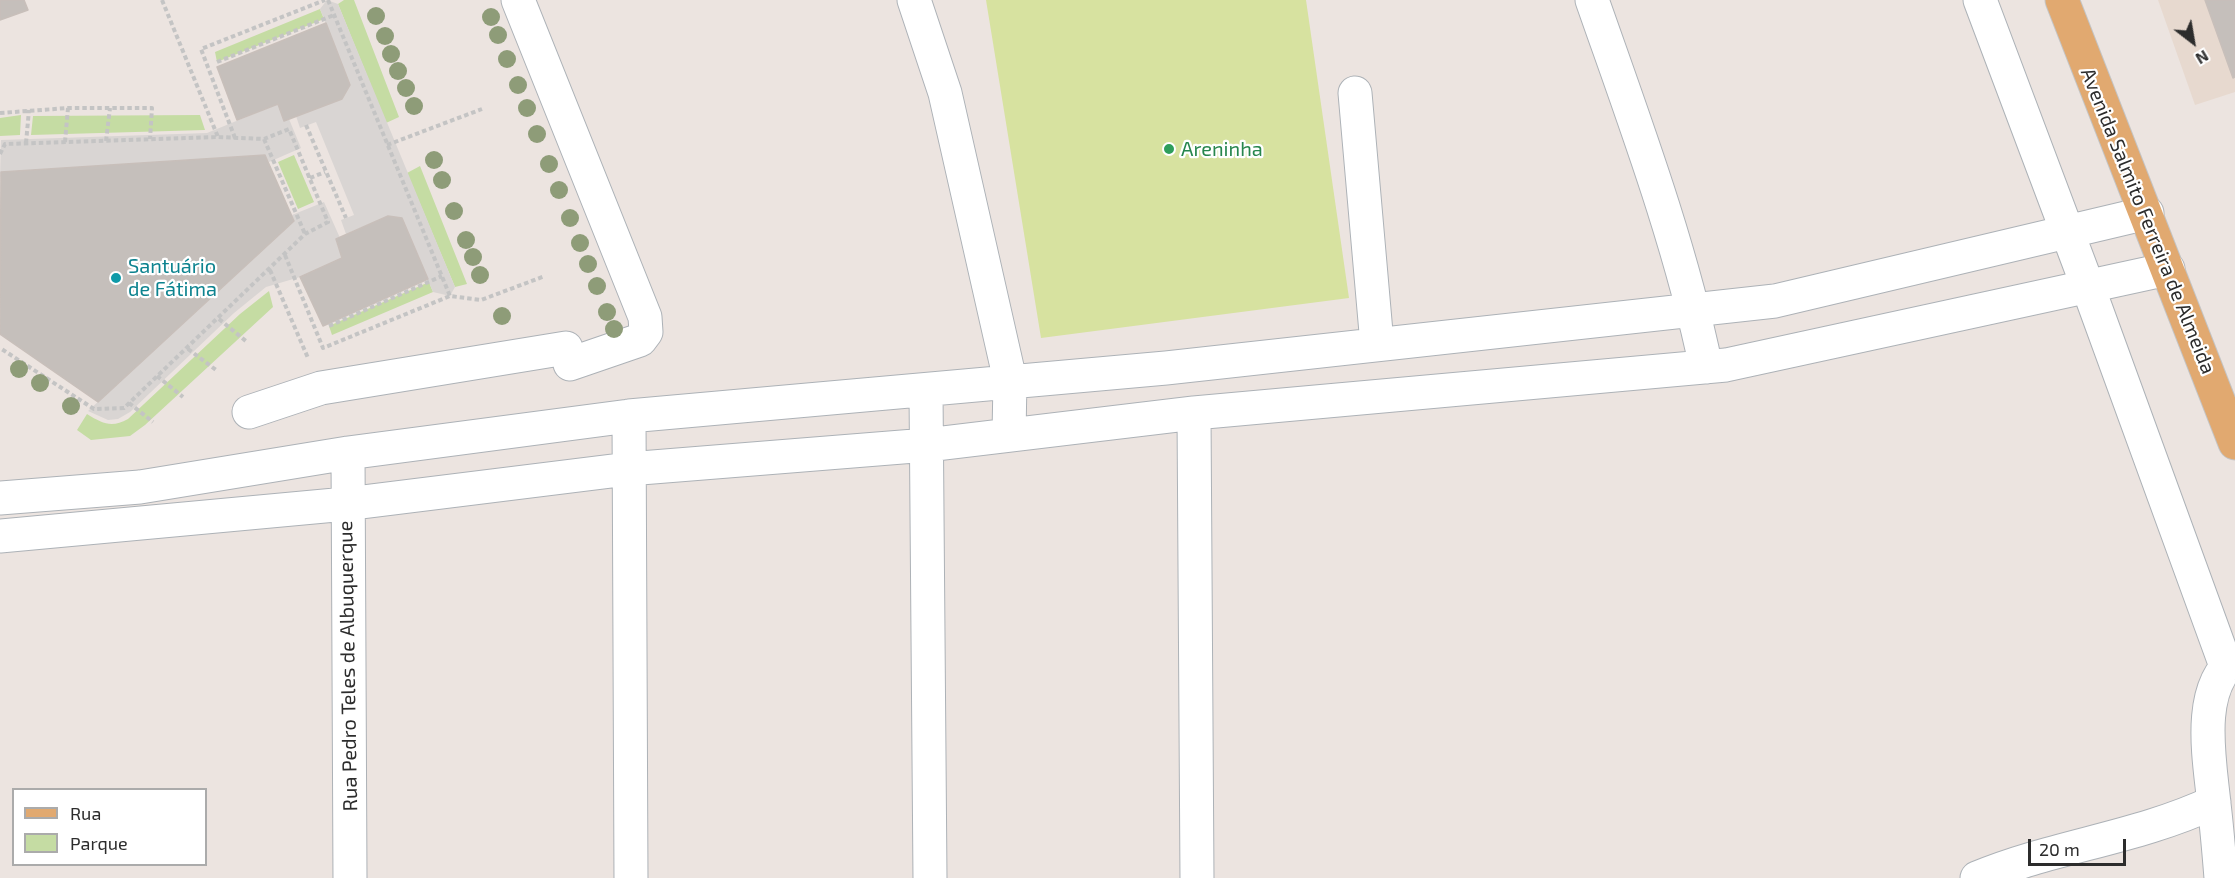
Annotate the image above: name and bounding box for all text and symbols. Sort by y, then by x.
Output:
north arrow [2163,12,2223,72]
text: N [2193,47,2212,69]
street label: Avenida Salmito Ferreira de Almeida [2076,65,2220,377]
place label: Areninha [1181,137,1263,161]
marker: Areninha [1162,142,1176,156]
place label: Santuário de Fátima [128,254,217,301]
marker: Santuário de Fátima [109,271,123,285]
street label: Rua Pedro Teles de Albuquerque [333,520,363,812]
legend [12,788,207,866]
text: Rua [70,802,101,824]
scale bar [2031,827,2128,865]
text: Parque [70,832,128,854]
text: 20 m [2039,838,2080,860]

